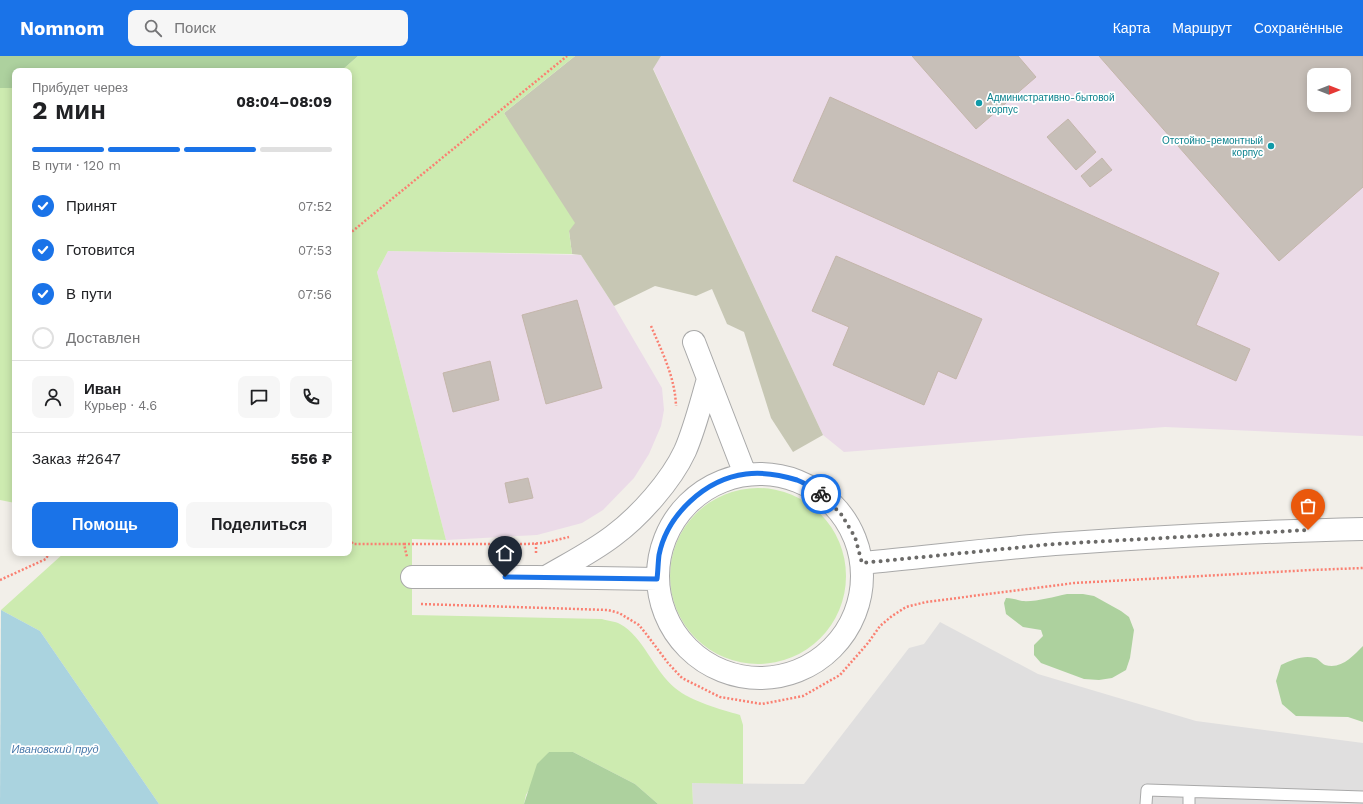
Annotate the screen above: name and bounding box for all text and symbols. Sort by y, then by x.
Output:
search box [128,10,408,46]
text: Nomnom [20,17,104,40]
icon: search [142,17,164,39]
text: Поиск [174,19,216,37]
text: Карта [1113,20,1150,36]
text: Маршрут [1172,20,1232,36]
text: Сохранённые [1254,20,1343,36]
north arrow [1307,68,1351,112]
map controls [1307,68,1351,112]
text: Прибудет через [32,80,128,95]
place label: Административно-бытовой корпус [987,92,1115,115]
text: 08:04–08:09 [236,93,332,111]
text: 2 мин [32,95,106,125]
marker: Административно-бытовой корпус [974,98,984,108]
place label: Отстойно-ремонтный корпус [1162,135,1263,158]
marker: Отстойно-ремонтный корпус [1266,141,1276,151]
text: В пути · 120 m [32,158,121,173]
icon: check [32,195,54,217]
text: Принят [66,197,117,215]
text: 07:52 [298,199,332,214]
icon: check [32,239,54,261]
text: Готовится [66,241,135,259]
text: 07:53 [298,243,332,258]
icon: check [32,283,54,305]
text: В пути [66,285,112,303]
text: 07:56 [298,287,332,302]
text: Доставлен [66,329,140,347]
button: person [32,376,74,418]
button: chat [238,376,280,418]
button: phone [290,376,332,418]
text: Иван [84,380,121,398]
text: Курьер · 4.6 [84,398,157,413]
text: Заказ #2647 [32,450,121,468]
text: 556 ₽ [291,450,332,468]
courier [801,474,841,514]
icon: bike [810,483,832,505]
pin [1291,489,1325,530]
icon: bag [1297,495,1319,517]
button: Помощь [32,502,178,548]
button: Поделиться [186,502,332,548]
pin [488,536,522,577]
icon: home [494,542,516,564]
water label: Ивановский пруд [11,743,99,756]

